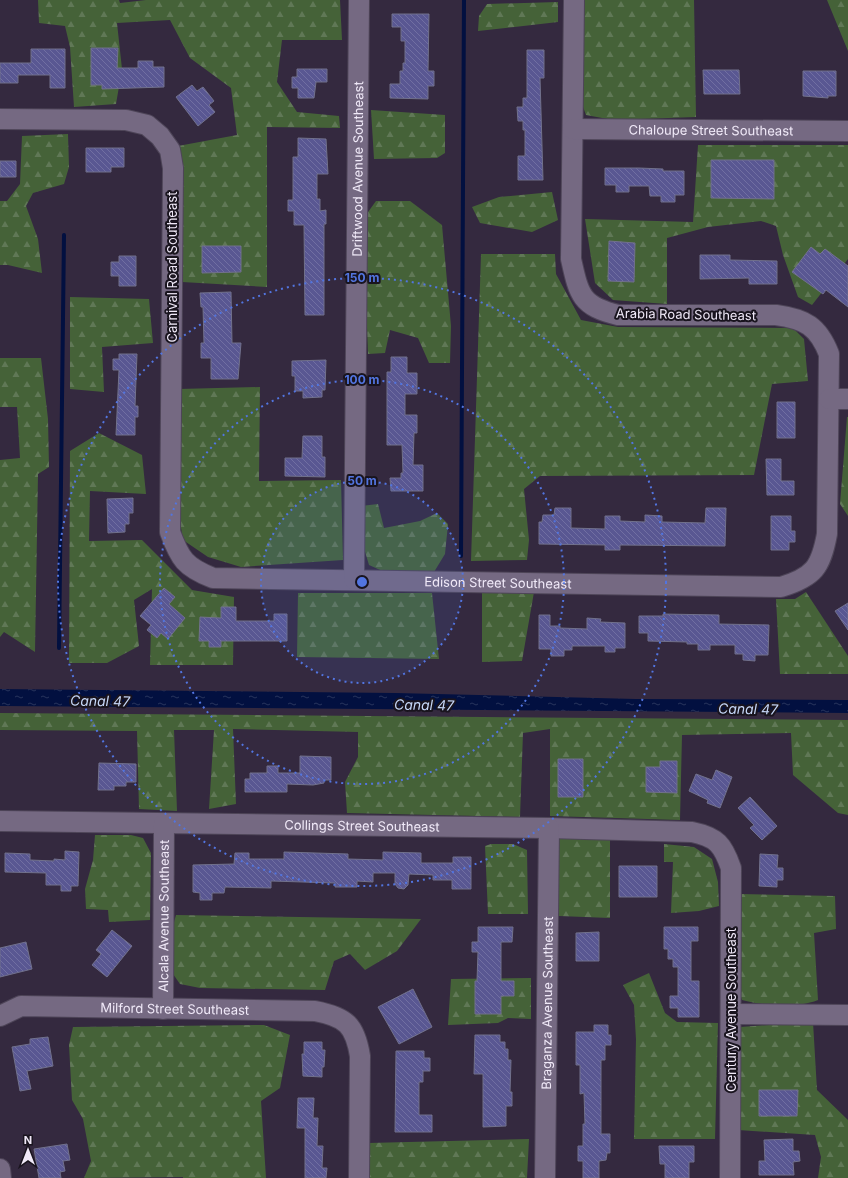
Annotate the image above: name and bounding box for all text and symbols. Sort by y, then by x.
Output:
street label: Driftwood Avenue Southeast [349,81,366,257]
street label: Chaloupe Street Southeast [629,121,793,139]
street label: Carnival Road Southeast [164,192,180,342]
text: 150 m [345,270,379,285]
street label: Arabia Road Southeast [616,305,756,323]
text: 100 m [344,372,380,387]
text: 50 m [347,473,377,488]
street label: Edison Street Southeast [424,573,572,592]
centre of rings [355,575,369,589]
water label: Canal 47 [70,691,131,710]
water label: Canal 47 [394,695,455,714]
water label: Canal 47 [718,699,779,718]
street label: Collings Street Southeast [284,817,440,835]
street label: Alcala Avenue Southeast [155,840,172,992]
street label: Braganza Avenue Southeast [538,916,556,1090]
street label: Century Avenue Southeast [723,928,739,1092]
street label: Milford Street Southeast [100,999,249,1018]
north arrow [8,1130,48,1170]
text: N [24,1133,32,1147]

